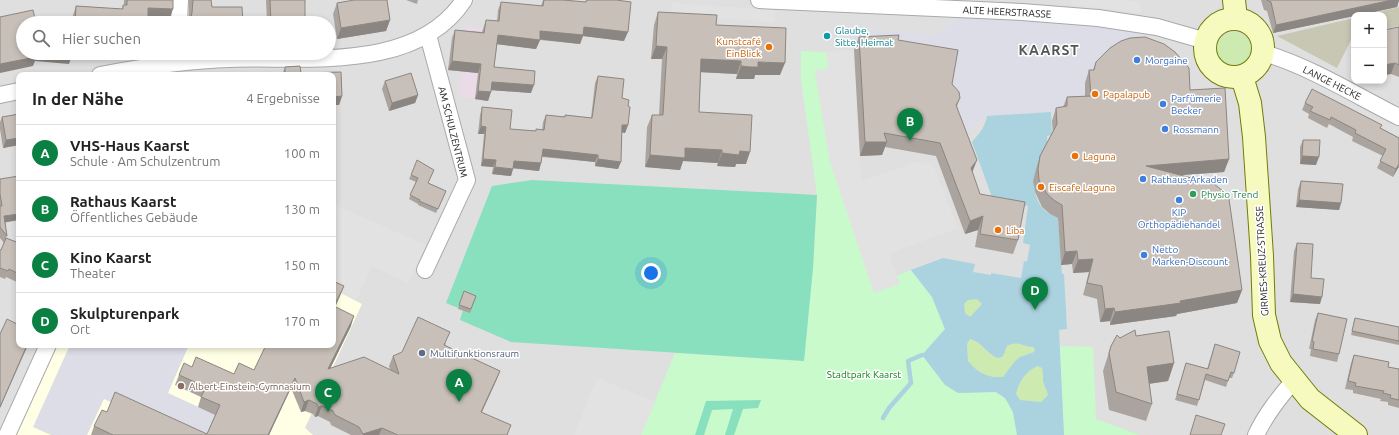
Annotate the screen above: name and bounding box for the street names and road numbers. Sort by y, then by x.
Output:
street label: ALTE HEERSTRASSE [962,4,1052,20]
street label: LANGE HECKE [1301,64,1363,103]
street label: AM SCHULZENTRUM [436,85,470,179]
street label: GIRMES-KREUZ-STRASSE [1254,205,1270,317]

